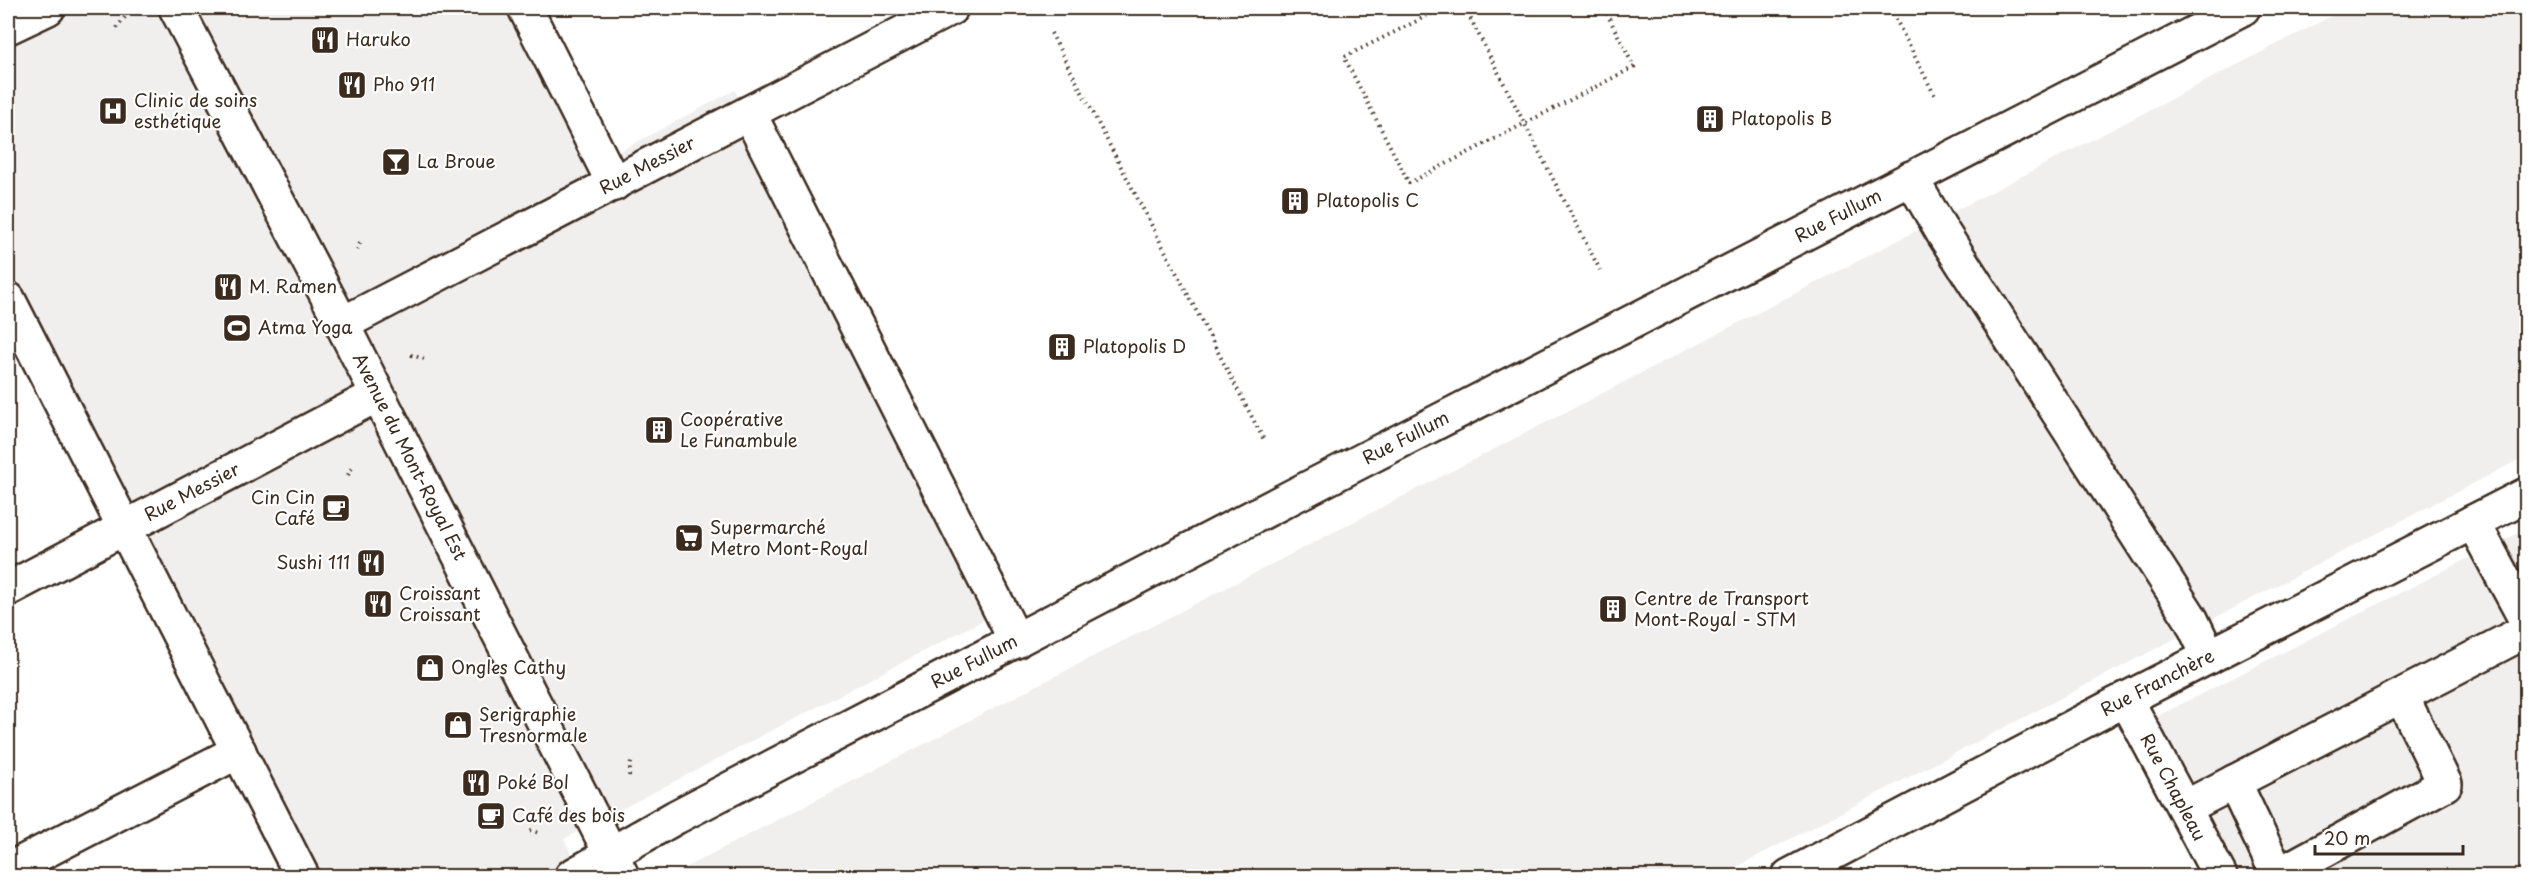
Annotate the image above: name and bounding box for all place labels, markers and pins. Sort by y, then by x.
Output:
restaurant icon: Haruko [309,24,341,56]
place label: Haruko [346,25,411,52]
restaurant icon: Pho 911 [336,69,368,101]
place label: Pho 911 [373,70,435,97]
place label: Clinic de soins esthétique [134,86,257,134]
hospital icon: Clinic de soins esthétique [97,95,129,127]
building icon: Platopolis B [1694,103,1726,135]
place label: Platopolis B [1731,104,1832,131]
bar icon: La Broue [380,146,412,178]
place label: La Broue [417,147,496,174]
building icon: Platopolis C [1279,185,1311,217]
place label: Platopolis C [1316,186,1419,213]
restaurant icon: M. Ramen [212,271,244,303]
place label: M. Ramen [249,272,337,299]
sports icon: Atma Yoga [221,312,253,344]
place label: Atma Yoga [258,313,353,340]
building icon: Platopolis D [1046,331,1078,363]
place label: Platopolis D [1083,332,1186,359]
place label: Coopérative Le Funambule [680,405,798,453]
building icon: Coopérative Le Funambule [643,414,675,446]
place label: Cin Cin Café [251,483,315,531]
cafe icon: Cin Cin Café [320,492,352,524]
place label: Supermarché Metro Mont-Royal [710,513,868,561]
supermarket icon: Supermarché Metro Mont-Royal [673,522,705,554]
restaurant icon: Sushi 111 [355,547,387,579]
place label: Sushi 111 [276,548,350,575]
place label: Croissant Croissant [399,579,481,627]
place label: Centre de Transport Mont-Royal - STM [1634,584,1809,632]
restaurant icon: Croissant Croissant [362,588,394,620]
building icon: Centre de Transport Mont-Royal - STM [1597,593,1629,625]
shop icon: Ongles Cathy [414,652,446,684]
place label: Ongles Cathy [451,653,566,680]
place label: Serigraphie Tresnormale [479,700,588,748]
shop icon: Serigraphie Tresnormale [442,709,474,741]
restaurant icon: Poké Bol [460,767,492,799]
place label: Poké Bol [497,768,569,795]
cafe icon: Café des bois [475,800,507,832]
place label: Café des bois [512,801,625,828]

